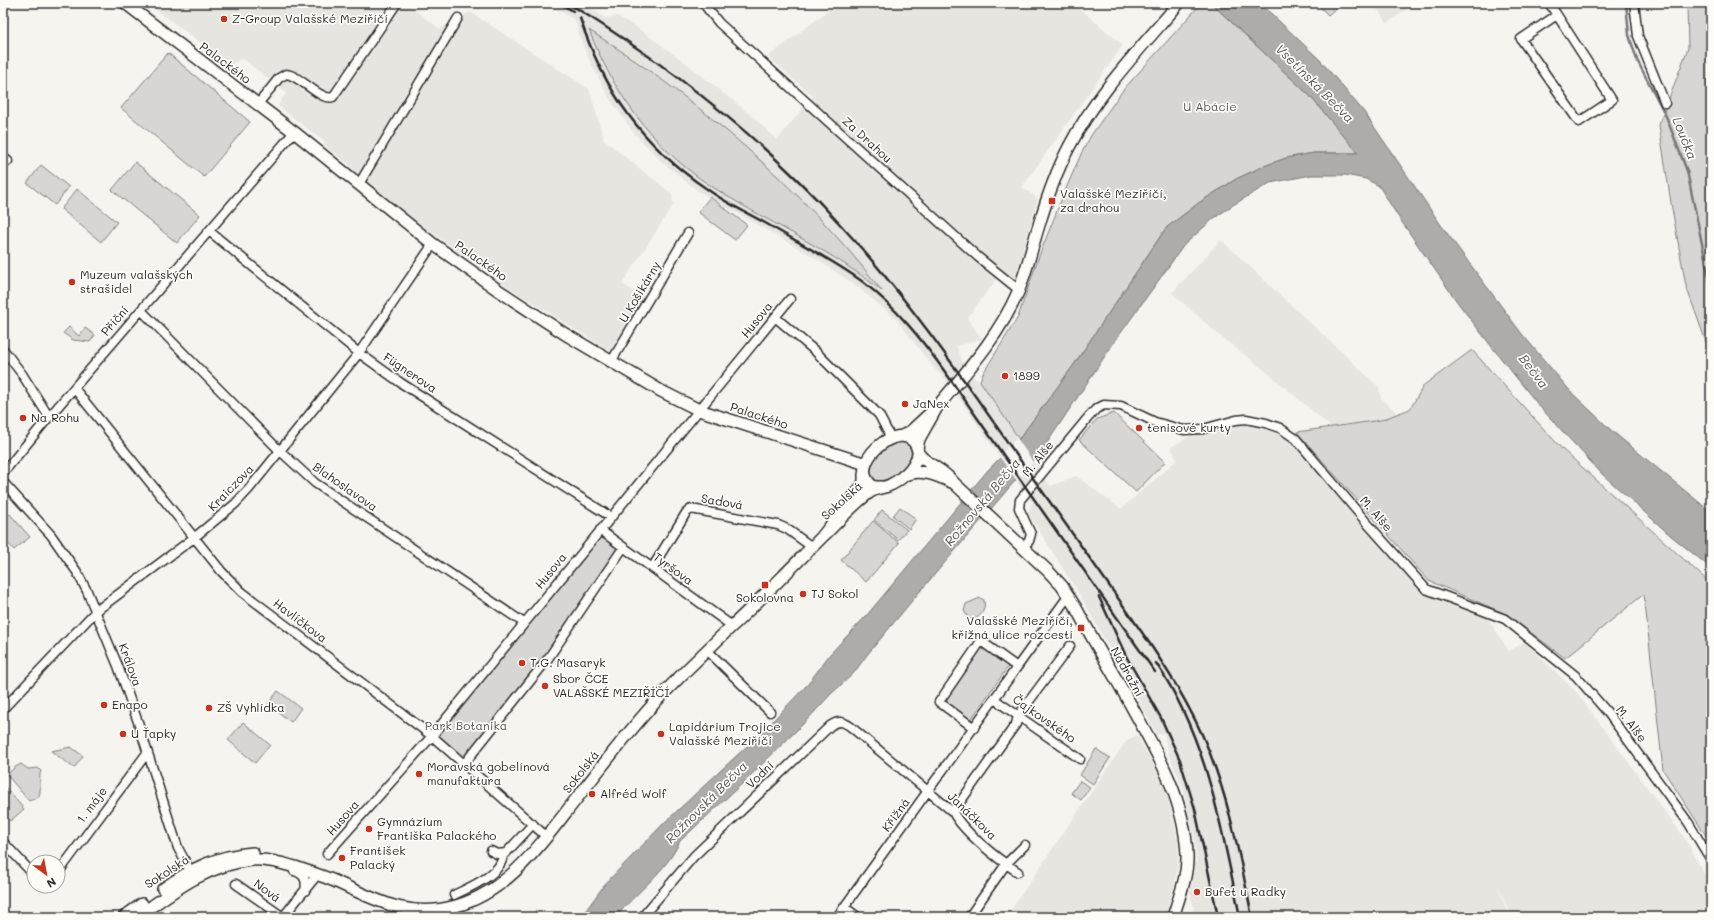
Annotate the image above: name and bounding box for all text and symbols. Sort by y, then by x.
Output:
place label: Z-Group Valašské Meziříčí [232,10,388,26]
marker: Z-Group Valašské Meziříčí [219,14,229,24]
street label: Palackého [197,38,254,87]
water label: Vsetínská Bečva [1272,40,1358,126]
park label: U Abácie [1183,98,1237,114]
street label: Za Drahou [839,113,896,166]
water label: Loučka [1669,114,1702,162]
place label: Valašské Meziříčí, za drahou [1060,185,1167,215]
marker: Valašské Meziříčí, za drahou [1047,196,1057,206]
street label: Palackého [452,236,511,284]
street label: U Košikárny [615,258,664,325]
place label: Muzeum valašských strašidel [80,266,193,296]
marker: Muzeum valašských strašidel [67,277,77,287]
street label: Husova [737,298,776,341]
street label: Příční [97,302,132,339]
street label: Fügnerova [381,348,440,396]
water label: Bečva [1516,350,1553,391]
place label: 1899 [1013,367,1040,383]
marker: 1899 [1000,371,1010,381]
place label: JaNex [913,395,949,411]
street label: Palackého [728,398,790,432]
marker: JaNex [900,399,910,409]
place label: Na Rohu [31,409,79,425]
marker: Na Rohu [18,413,28,423]
place label: tenisové kurty [1147,419,1231,435]
marker: tenisové kurty [1134,423,1144,433]
street label: M. Alše [1018,437,1057,480]
water label: Rožnovská Bečva [940,454,1023,549]
street label: Blahoslavova [310,458,381,514]
street label: Kraiczova [204,460,257,514]
street label: Sokolská [817,478,865,523]
street label: Sadová [700,489,744,513]
street label: M. Alše [1357,492,1396,534]
street label: Tyršova [650,548,697,588]
street label: Husova [531,549,570,592]
marker: Sokolovna [760,580,770,590]
place label: TJ Sokol [811,585,858,601]
place label: Sokolovna [736,589,794,605]
marker: TJ Sokol [798,589,808,599]
street label: Havlíčkova [270,595,331,646]
place label: Valašské Meziříčí, křižná ulice rozcestí [952,612,1073,642]
marker: Valašské Meziříčí, křižná ulice rozcestí [1076,623,1086,633]
street label: Králova [116,641,146,688]
street label: Nádražní [1108,644,1148,699]
place label: T.G. Masaryk [530,654,606,670]
marker: T.G. Masaryk [517,658,527,668]
place label: Sbor ČCE VALAŠSKÉ MEZIŘÍČÍ [553,670,669,700]
marker: Sbor ČCE VALAŠSKÉ MEZIŘÍČÍ [540,681,550,691]
street label: Čajkovského [1010,691,1079,746]
place label: Enapo [112,696,148,712]
place label: ZŠ Vyhlídka [217,699,285,715]
marker: Enapo [99,700,109,710]
street label: M. Alše [1613,702,1651,745]
marker: ZŠ Vyhlídka [204,703,214,713]
park label: Park Botanika [425,717,507,733]
place label: Lapidárium Trojice Valašské Meziříčí [669,718,781,748]
place label: U Ťapky [131,725,176,741]
marker: U Ťapky [118,729,128,739]
marker: Lapidárium Trojice Valašské Meziříčí [656,729,666,739]
street label: Sokolská [558,747,602,796]
water label: Rožnovská Bečva [661,757,750,846]
street label: Vodní [742,757,777,791]
place label: Moravská gobelínová manufaktura [427,758,550,788]
marker: Moravská gobelínová manufaktura [414,769,424,779]
street label: 1. máje [72,783,110,826]
place label: Alfréd Wolf [600,785,667,801]
street label: Janáčkova [945,788,1001,843]
marker: Alfréd Wolf [587,789,597,799]
street label: Křižná [878,794,913,834]
street label: Husova [322,796,362,838]
place label: Gymnázium Františka Palackého [377,813,496,843]
marker: Gymnázium Františka Palackého [364,824,374,834]
place label: František Palacký [350,842,406,872]
street label: Sokolská [141,851,192,892]
marker: František Palacký [337,853,347,863]
north arrow [26,854,66,894]
text: N [44,874,59,891]
street label: Nová [251,875,284,905]
place label: Bufet u Radky [1205,883,1286,899]
marker: Bufet u Radky [1192,887,1202,897]

